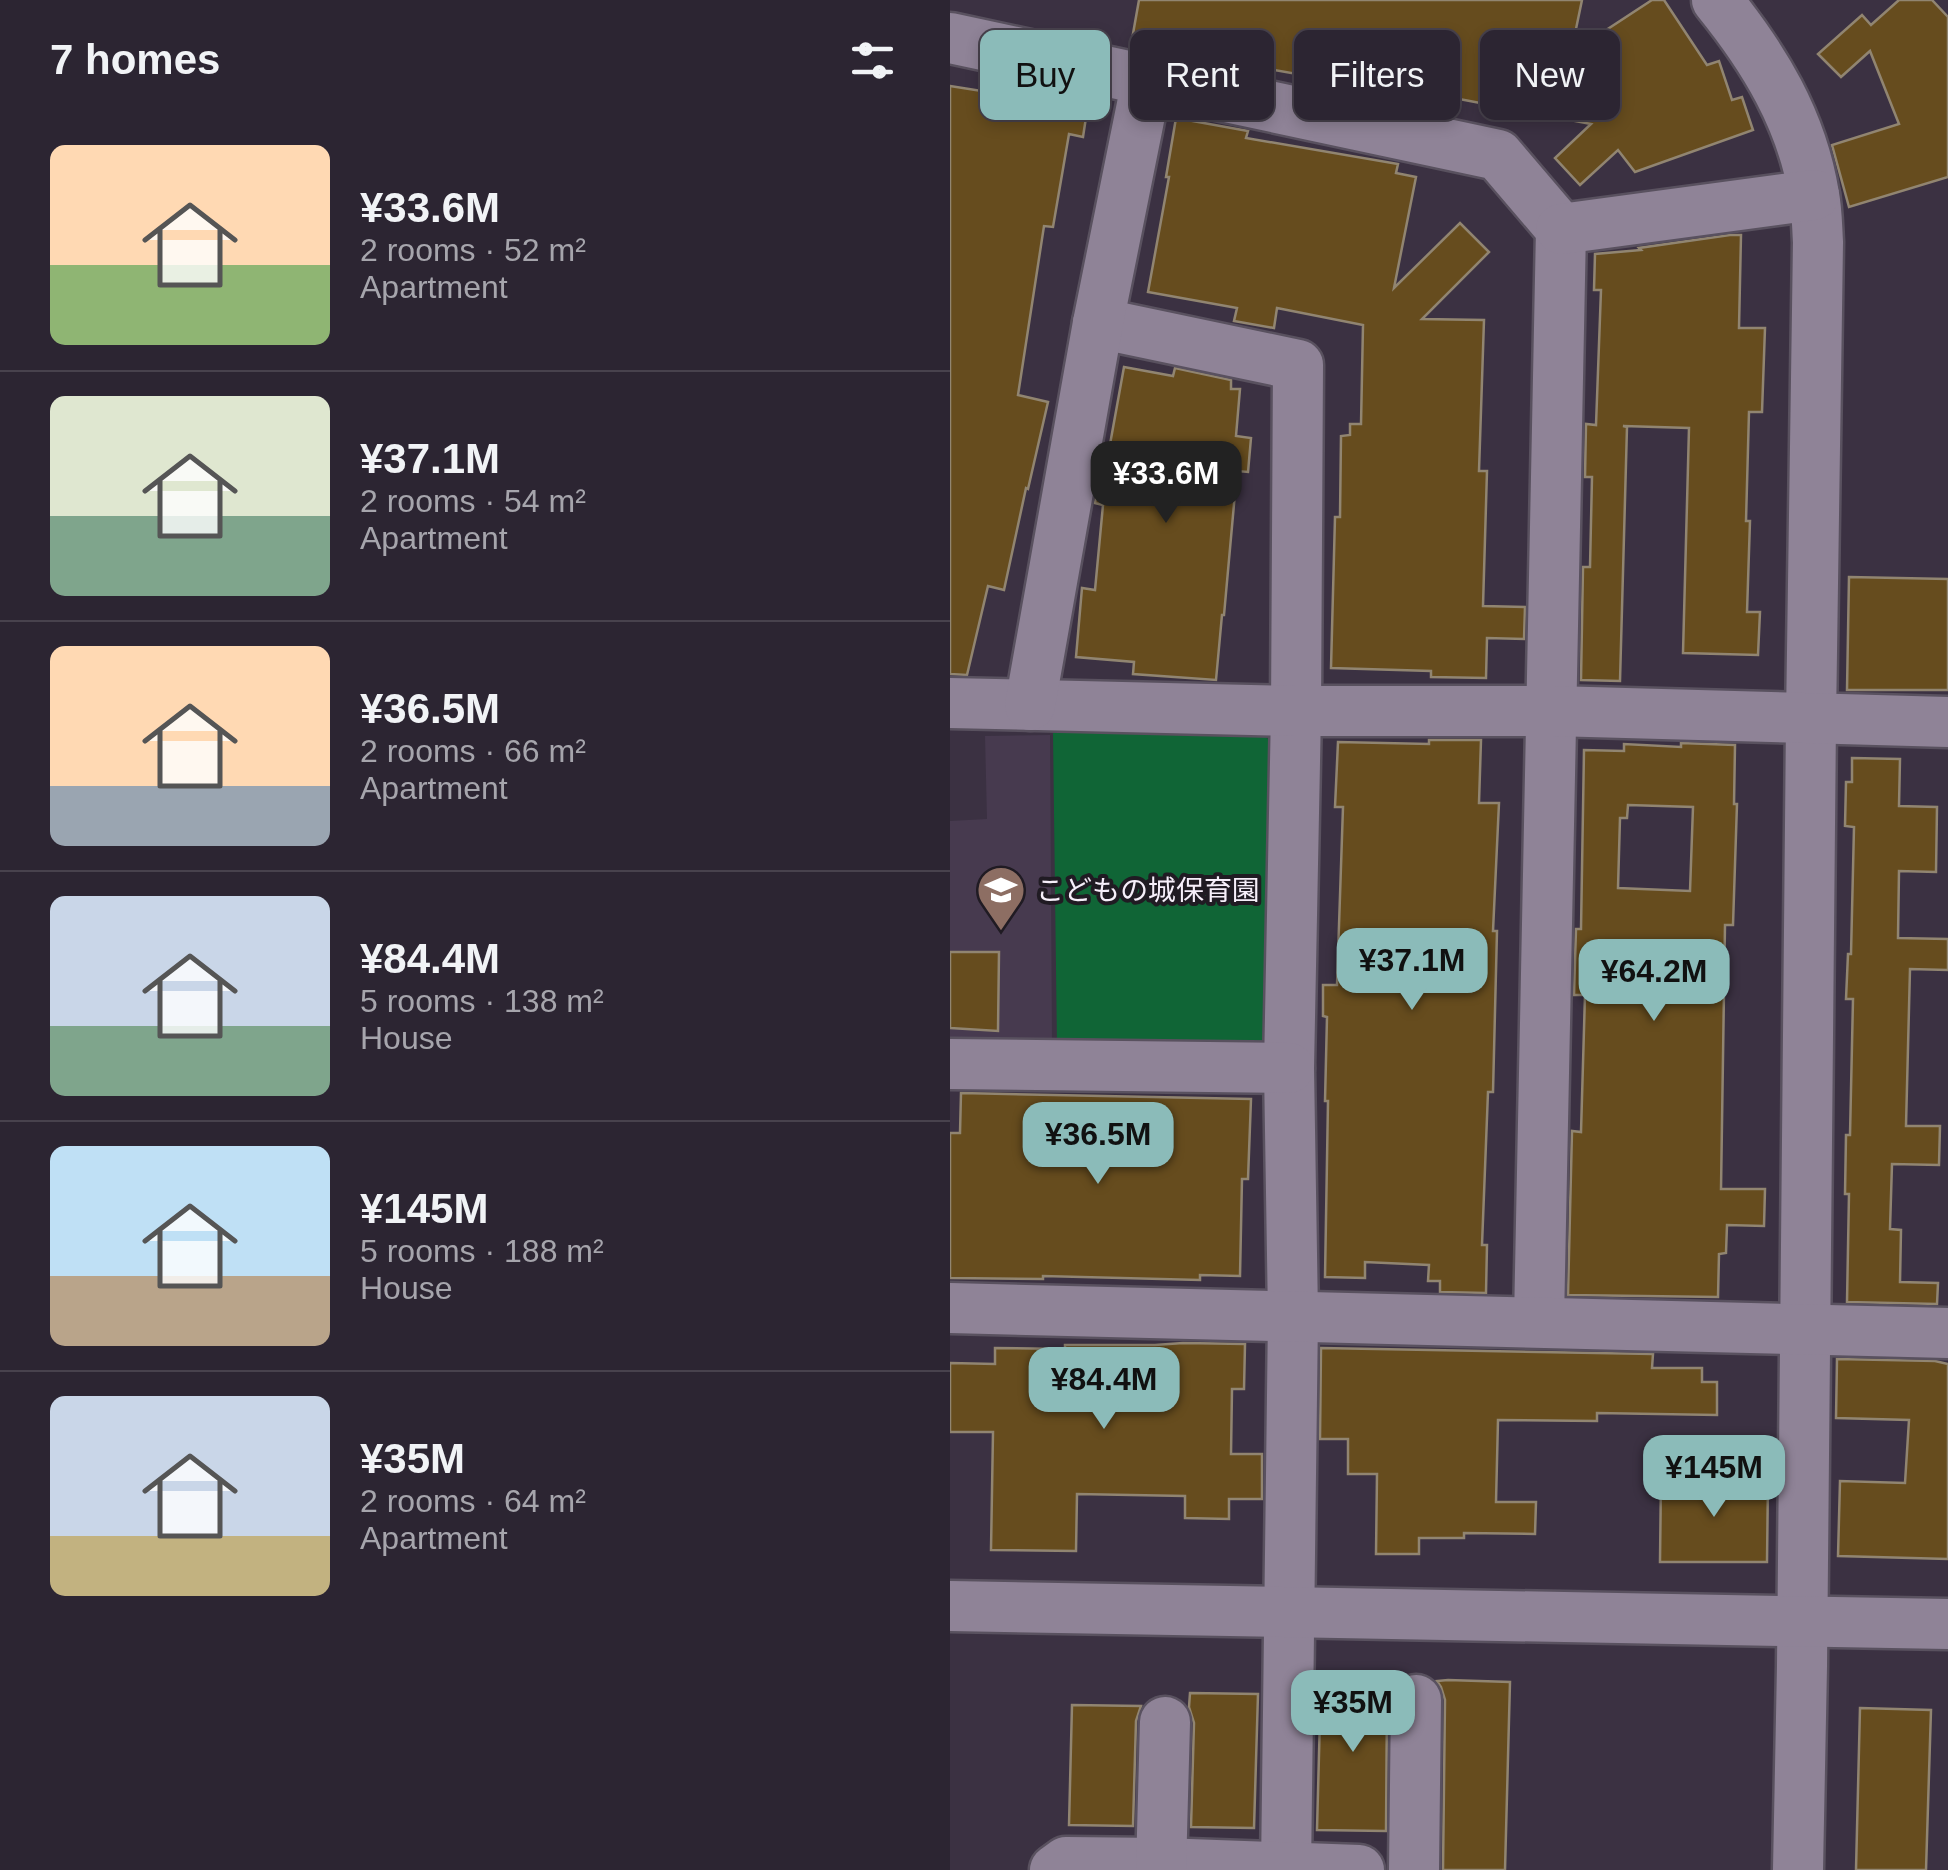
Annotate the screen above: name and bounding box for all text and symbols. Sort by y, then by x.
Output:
chip: Buy [980,30,1110,120]
chip: Rent [1130,30,1274,120]
chip: Filters [1294,30,1460,120]
chip: New [1480,30,1620,120]
icon: filters [845,33,900,88]
text: 7 homes [50,36,220,83]
text: ¥33.6M [360,184,500,231]
icon: home [130,185,250,305]
text: 2 rooms · 52 m² [360,232,586,268]
text: Apartment [360,269,508,305]
text: ¥37.1M [360,435,500,482]
icon: home [130,436,250,556]
pin: ¥33.6M [1085,441,1247,526]
text: ¥33.6M [1113,455,1219,491]
text: 2 rooms · 54 m² [360,483,586,519]
text: Apartment [360,520,508,556]
text: ¥36.5M [360,685,500,732]
icon: home [130,686,250,806]
text: 2 rooms · 66 m² [360,733,586,769]
text: Apartment [360,770,508,806]
school or university icon: こどもの城保育園 [975,864,1027,932]
place label: こどもの城保育園 [1036,875,1260,906]
pin: ¥37.1M [1331,928,1493,1013]
text: ¥84.4M [360,935,500,982]
icon: home [130,936,250,1056]
pin: ¥64.2M [1573,939,1735,1024]
text: ¥37.1M [1359,942,1465,978]
text: ¥64.2M [1601,953,1707,989]
text: 5 rooms · 138 m² [360,983,604,1019]
text: House [360,1020,453,1056]
pin: ¥36.5M [1017,1102,1179,1187]
text: ¥36.5M [1045,1116,1151,1152]
text: ¥145M [360,1185,488,1232]
icon: home [130,1186,250,1306]
text: 5 rooms · 188 m² [360,1233,604,1269]
text: House [360,1270,453,1306]
pin: ¥84.4M [1023,1347,1185,1432]
text: ¥84.4M [1051,1361,1157,1397]
text: ¥35M [360,1435,465,1482]
pin: ¥145M [1644,1435,1784,1520]
icon: home [130,1436,250,1556]
text: ¥145M [1665,1449,1763,1485]
text: 2 rooms · 64 m² [360,1483,586,1519]
text: Apartment [360,1520,508,1556]
pin: ¥35M [1294,1670,1412,1755]
text: ¥35M [1313,1684,1393,1720]

